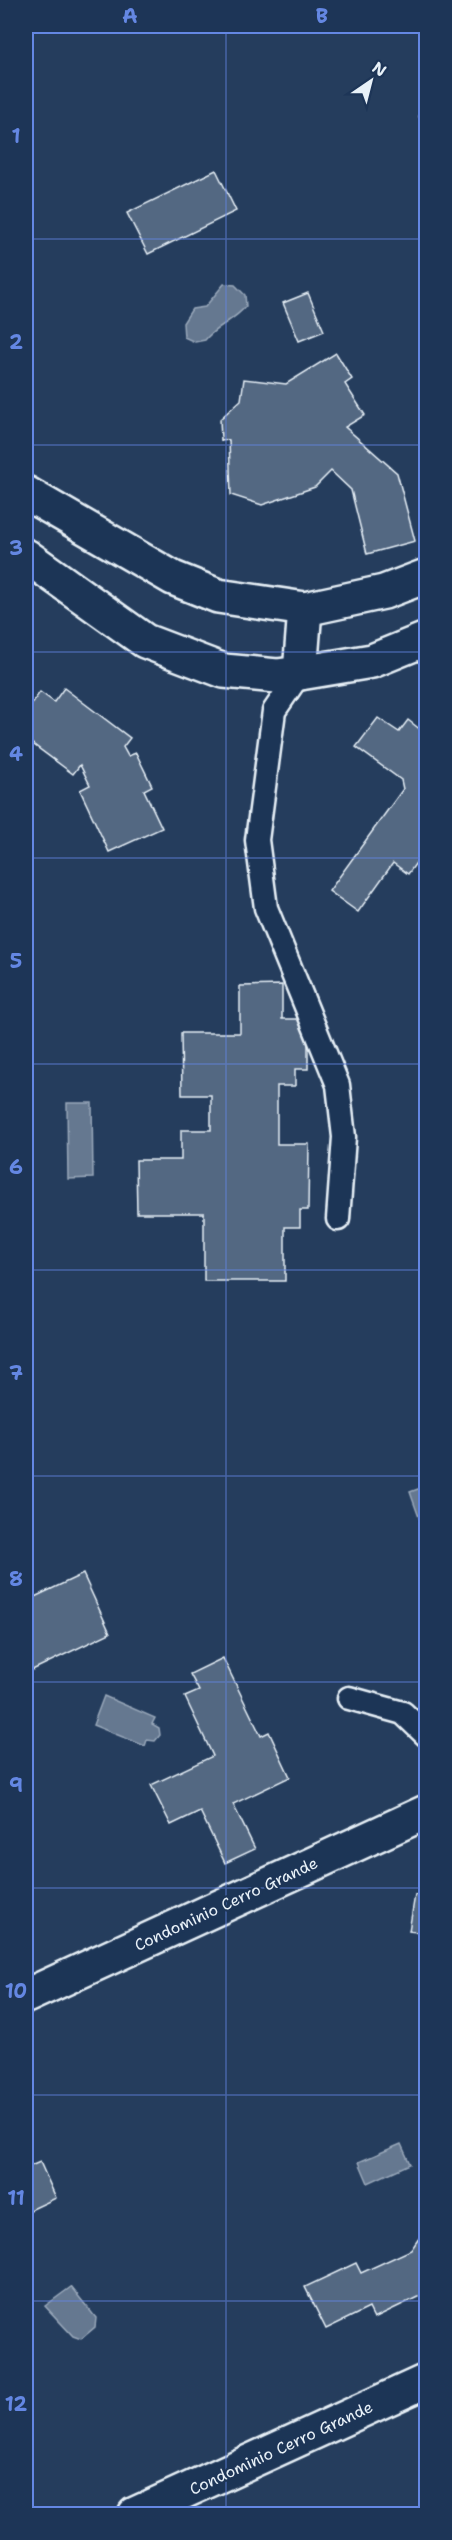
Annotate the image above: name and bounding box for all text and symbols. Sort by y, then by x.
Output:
text: A [122,3,138,29]
text: B [316,3,328,29]
north arrow [341,51,401,111]
text: N [368,57,391,81]
text: 1 [11,123,21,149]
text: 2 [9,329,23,355]
text: 3 [9,535,23,561]
text: 4 [9,741,23,767]
text: 5 [10,948,22,974]
text: 6 [9,1154,23,1180]
text: 7 [9,1360,23,1386]
text: 8 [9,1566,23,1592]
text: 9 [9,1772,23,1798]
street label: Condominio Cerro Grande [131,1852,321,1956]
text: 10 [5,1978,27,2004]
text: 11 [7,2185,25,2211]
text: 12 [5,2391,27,2417]
street label: Condominio Cerro Grande [186,2396,376,2500]

